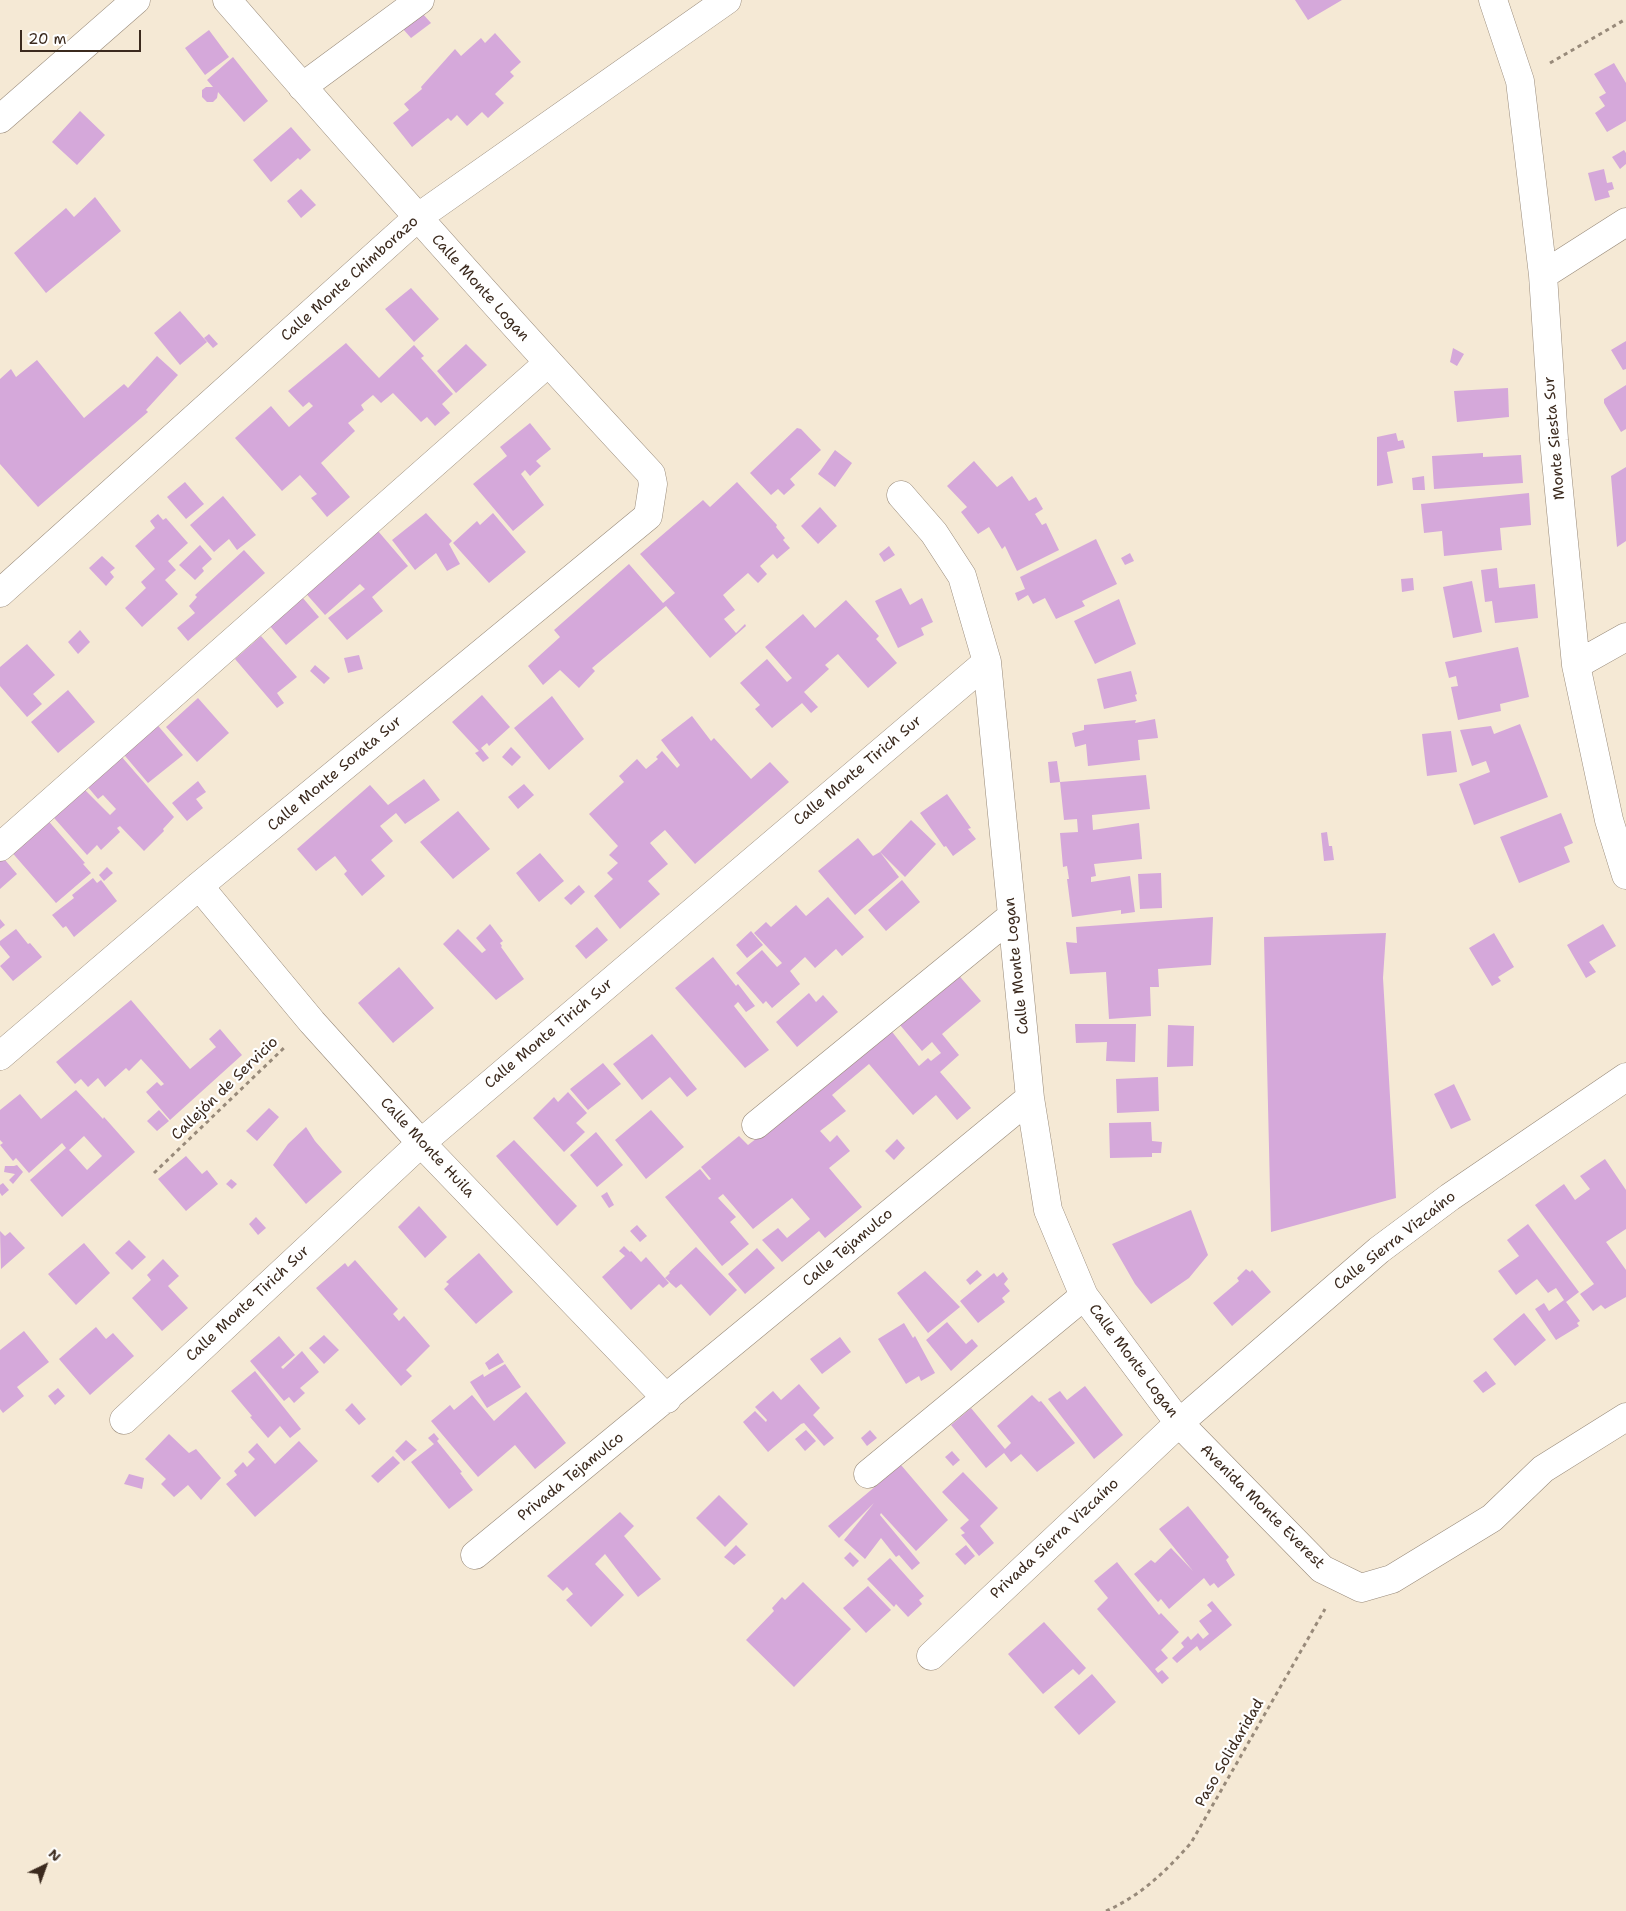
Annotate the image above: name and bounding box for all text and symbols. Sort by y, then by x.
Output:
scale bar [22,20,144,52]
text: 20 m [28,29,67,49]
street label: Calle Monte Chimborazo [278,213,422,345]
street label: Calle Monte Logan [427,231,533,345]
street label: Monte Siesta Sur [1541,375,1569,501]
street label: Calle Monte Tirich Sur [790,712,926,830]
street label: Calle Monte Sorata Sur [264,713,406,835]
street label: Calle Monte Logan [1001,897,1033,1035]
street label: Calle Monte Tirich Sur [481,975,617,1093]
street label: Callejón de Servicio [168,1033,282,1145]
street label: Calle Monte Huila [376,1094,478,1202]
street label: Calle Sierra Vizcaíno [1330,1188,1460,1294]
street label: Calle Tejamulco [799,1205,897,1291]
street label: Calle Monte Tirich Sur [183,1242,313,1366]
street label: Calle Monte Logan [1084,1301,1182,1421]
street label: Privada Tejamulco [514,1429,628,1525]
street label: Avenida Monte Everest [1196,1441,1328,1573]
street label: Privada Sierra Vizcaíno [987,1475,1123,1603]
street label: Paso Solidaridad [1192,1696,1268,1810]
north arrow [20,1841,70,1891]
text: N [45,1844,65,1865]

